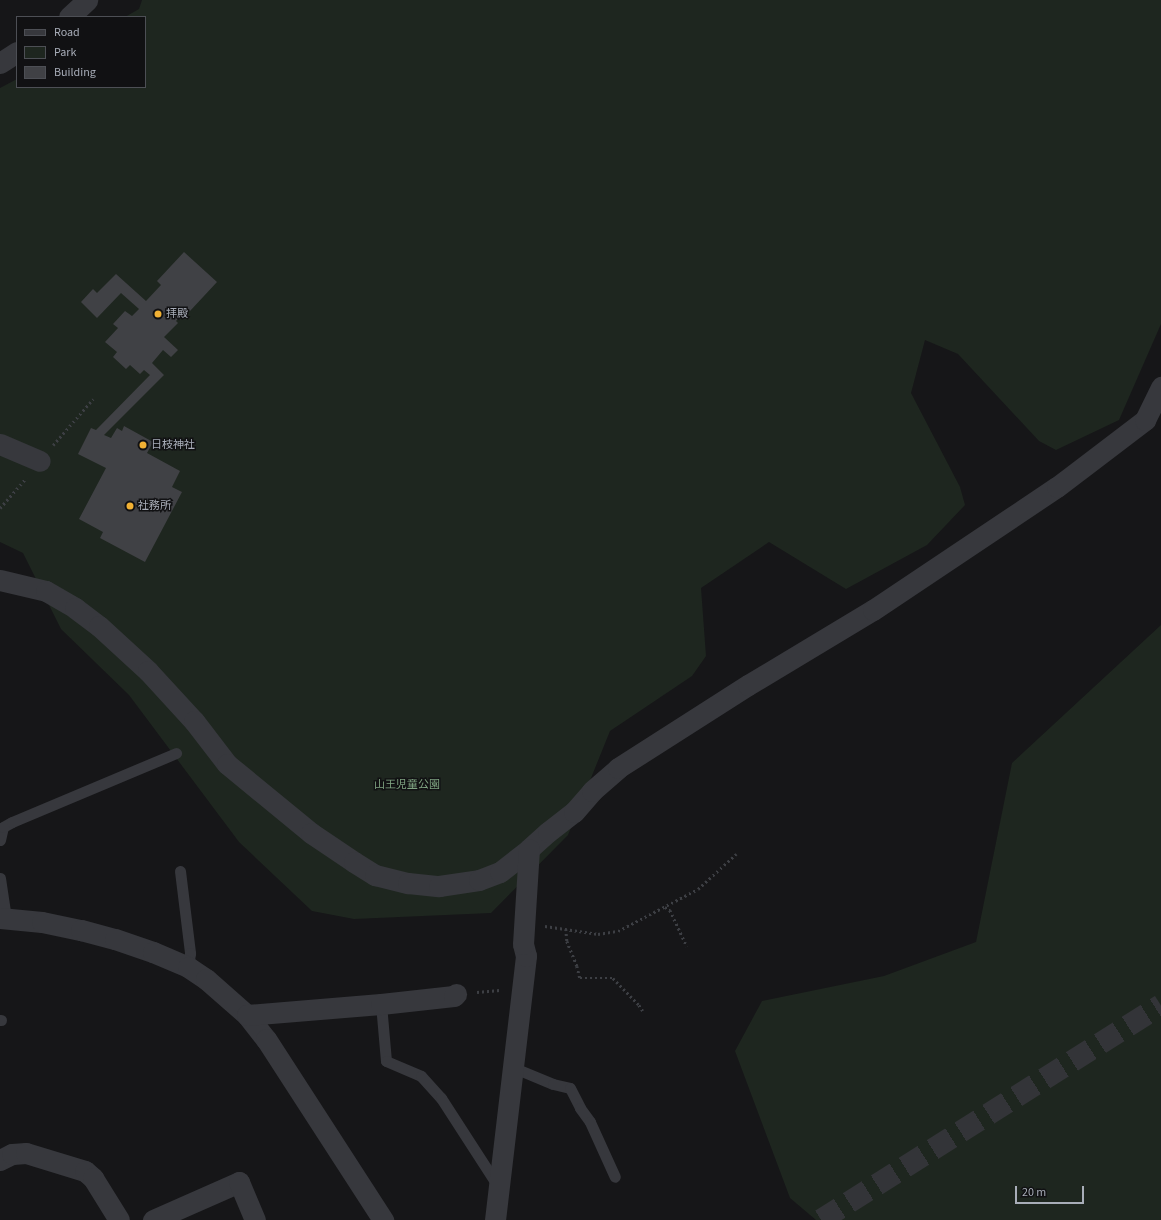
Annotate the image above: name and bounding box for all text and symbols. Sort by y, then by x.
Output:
legend [16,16,146,88]
text: Road [54,24,80,41]
text: Park [54,44,76,61]
text: Building [54,64,96,81]
place label: 拝殿 [166,307,188,321]
marker: 拝殿 [153,309,163,319]
place label: 日枝神社 [151,438,195,452]
marker: 日枝神社 [138,440,148,450]
place label: 社務所 [138,499,171,513]
marker: 社務所 [125,501,135,511]
park label: 山王児童公園 [374,778,440,792]
scale bar [1017,1178,1086,1204]
text: 20 m [1022,1184,1046,1201]

